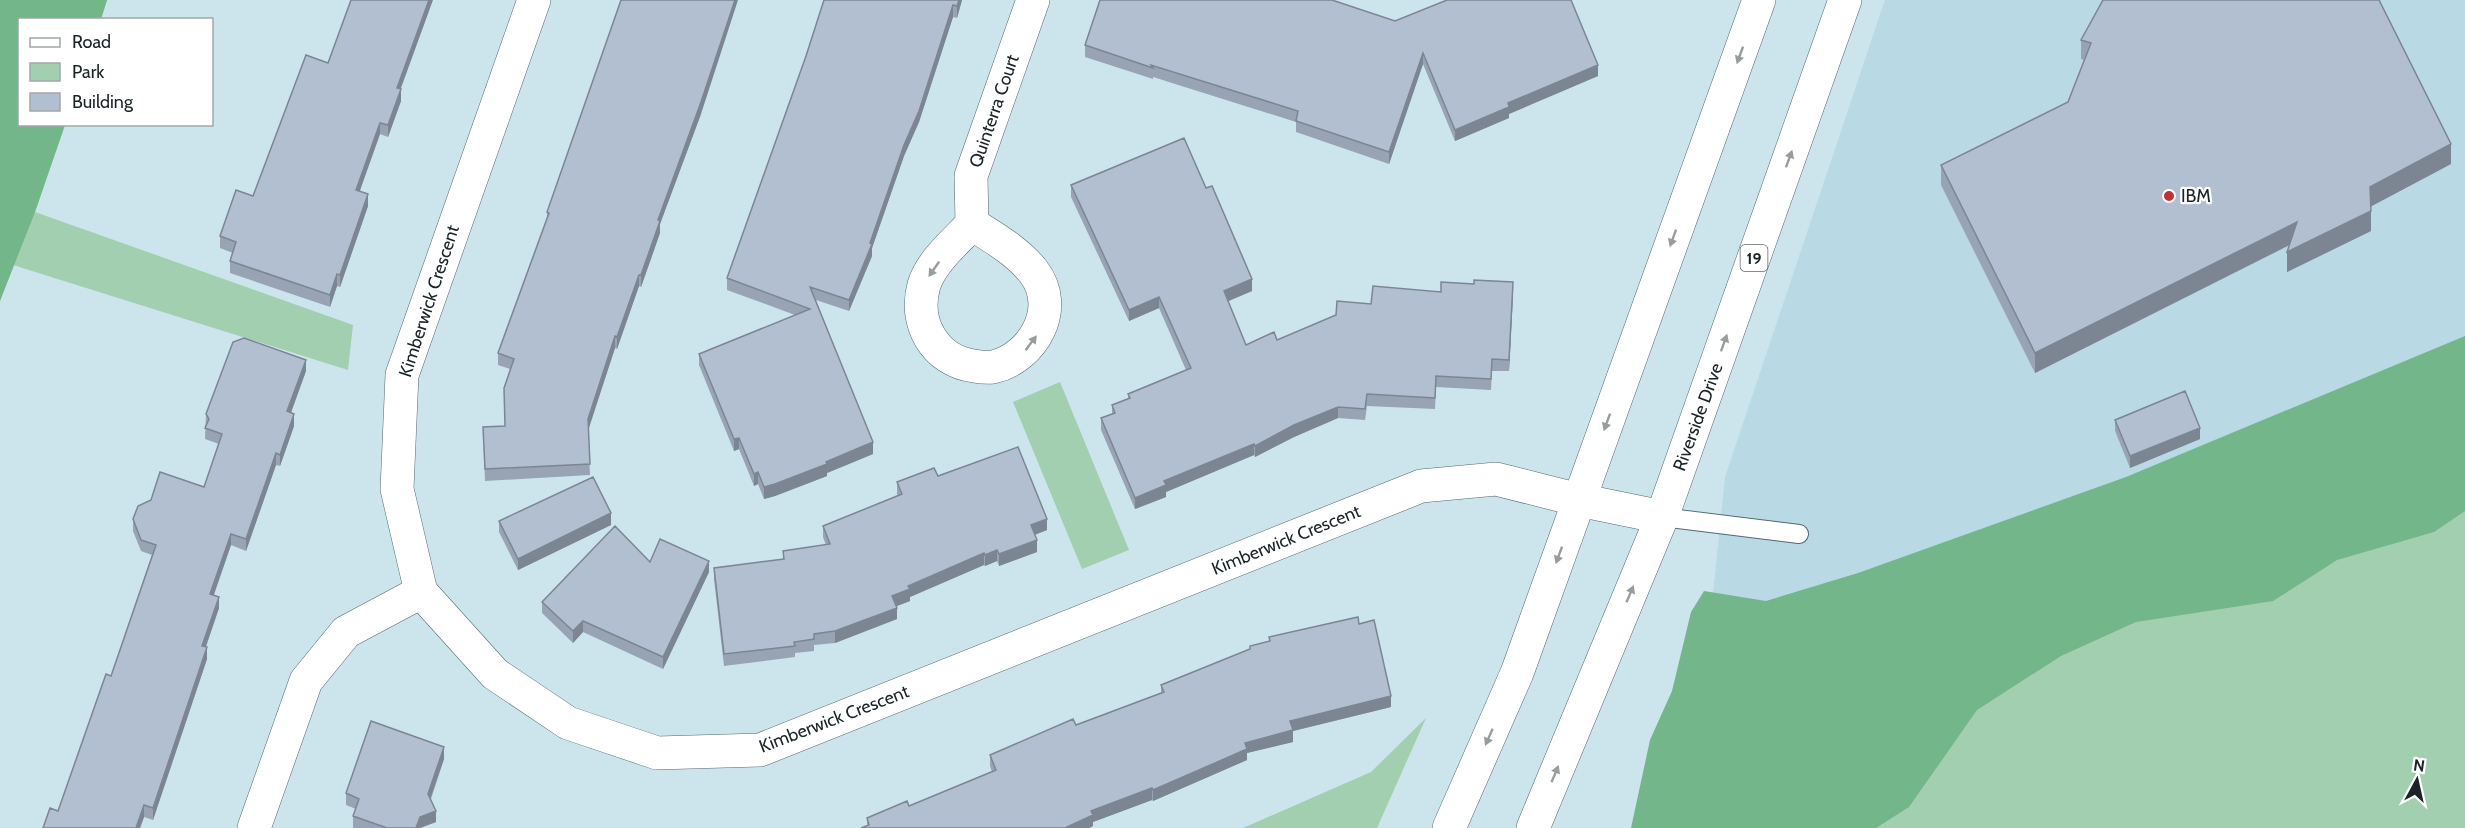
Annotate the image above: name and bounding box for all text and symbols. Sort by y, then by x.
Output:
legend [18,18,213,126]
text: Road [72,31,111,53]
one-way arrow [1734,46,1744,64]
street label: Quinterra Court [964,52,1024,170]
text: Park [72,61,105,83]
text: Building [72,91,134,113]
one-way arrow [1784,150,1794,168]
place label: IBM [2181,185,2211,207]
marker: IBM [2162,189,2176,203]
street label: Kimberwick Crescent [394,222,464,380]
one-way arrow [1668,230,1678,248]
road number: 19 [1740,245,1768,271]
one-way arrow [928,260,940,276]
one-way arrow [1719,334,1729,352]
one-way arrow [1024,335,1037,351]
street label: Riverside Drive [1668,360,1728,474]
one-way arrow [1602,413,1612,431]
street label: Kimberwick Crescent [1208,500,1364,580]
one-way arrow [1554,546,1564,564]
one-way arrow [1626,585,1635,603]
street label: Kimberwick Crescent [756,680,912,758]
one-way arrow [1484,728,1493,746]
north arrow [2387,750,2447,810]
text: N [2412,755,2426,776]
one-way arrow [1551,765,1560,783]

